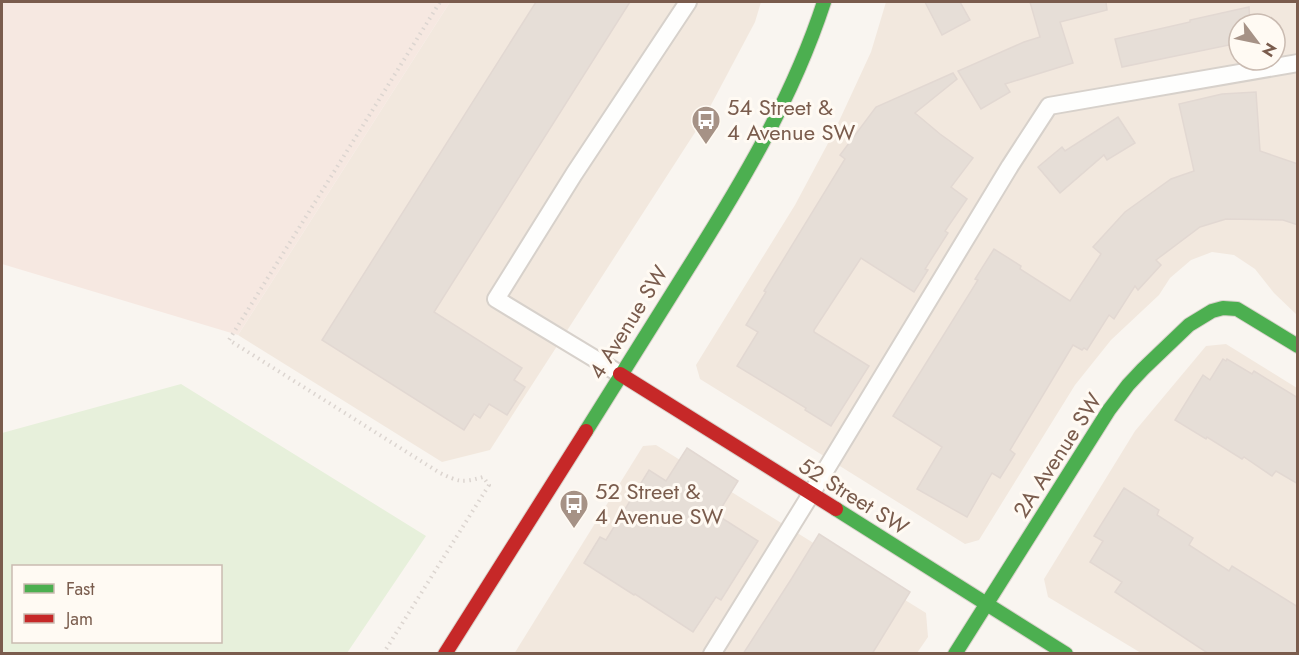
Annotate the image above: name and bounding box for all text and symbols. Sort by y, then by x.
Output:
north arrow [1227,12,1287,72]
text: N [1256,38,1282,61]
place label: 54 Street & 4 Avenue SW [727,91,856,148]
bus stop icon: 54 Street & 4 Avenue SW [690,104,722,146]
street label: 4 Avenue SW [580,259,676,385]
street label: 2A Avenue SW [1005,386,1109,524]
street label: 52 Street SW [793,449,915,543]
place label: 52 Street & 4 Avenue SW [595,475,724,532]
bus stop icon: 52 Street & 4 Avenue SW [558,488,590,530]
legend [12,565,222,643]
text: Fast [66,576,95,602]
text: Jam [64,606,93,632]

